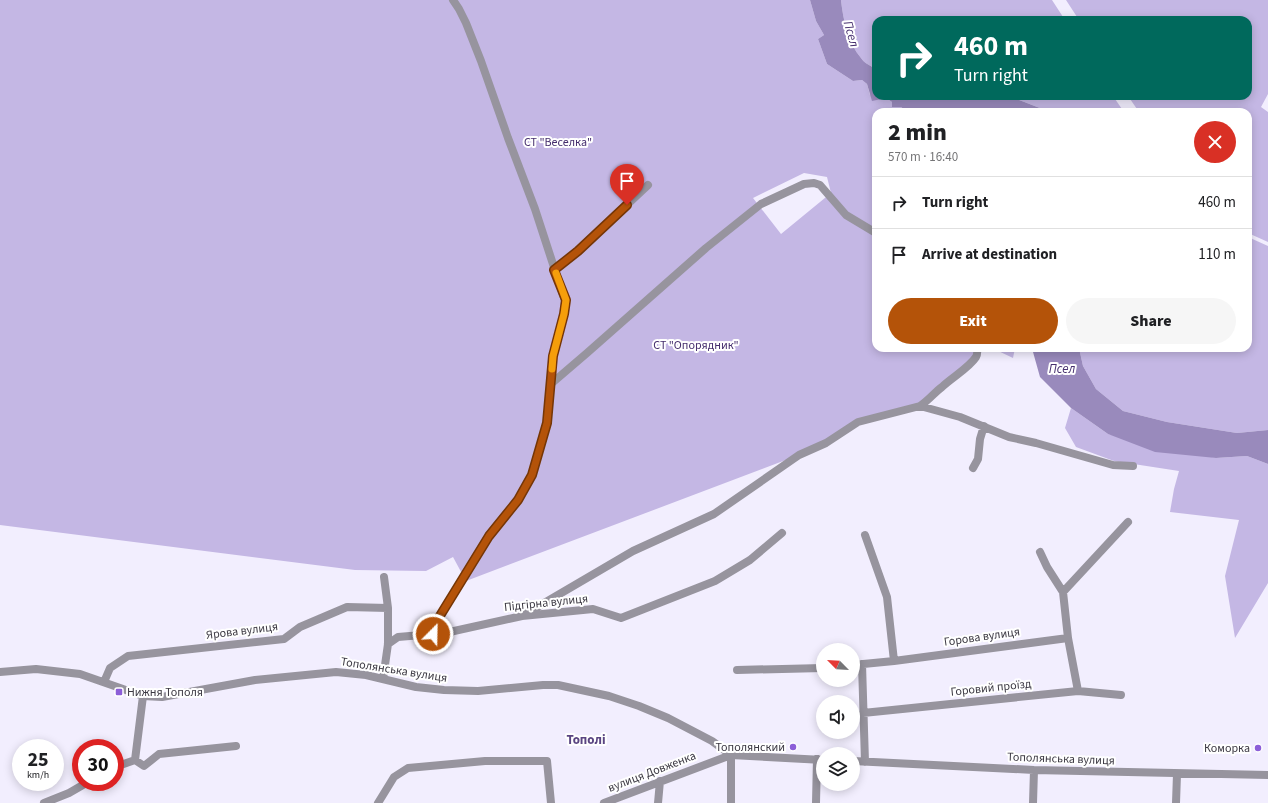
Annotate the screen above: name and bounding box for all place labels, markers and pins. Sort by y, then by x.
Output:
pin [610,164,644,205]
place label: Нижня Тополя [127,684,203,701]
marker: Нижня Тополя [114,687,124,697]
place label: Тополянский [715,739,785,756]
place label: Коморка [1204,740,1250,757]
marker: Тополянский [788,742,798,752]
marker: Коморка [1253,743,1263,753]

